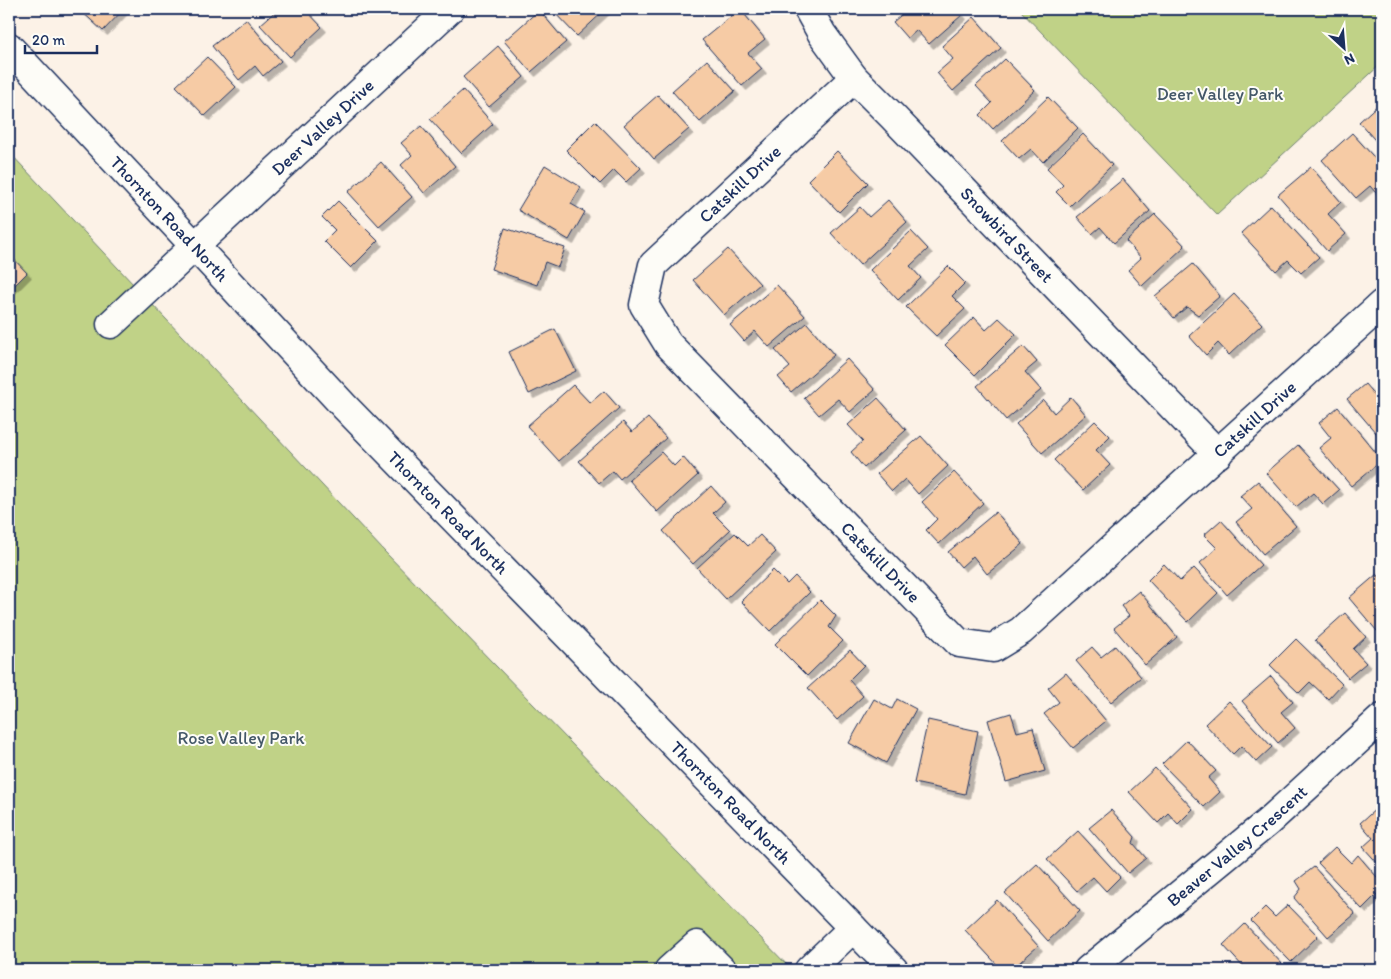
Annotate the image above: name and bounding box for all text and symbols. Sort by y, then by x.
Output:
scale bar [25,22,98,54]
north arrow [1318,22,1368,72]
text: 20 m [32,31,66,49]
text: N [1342,50,1357,69]
street label: Deer Valley Drive [267,74,379,180]
park label: Deer Valley Park [1157,83,1284,105]
street label: Catskill Drive [694,140,786,228]
street label: Thornton Road North [105,151,234,286]
street label: Snowbird Street [956,182,1058,288]
street label: Catskill Drive [1209,376,1301,463]
street label: Thornton Road North [383,446,513,579]
street label: Catskill Drive [836,517,925,607]
park label: Rose Valley Park [177,727,305,749]
street label: Thornton Road North [666,736,796,869]
street label: Beaver Valley Crescent [1163,780,1312,911]

